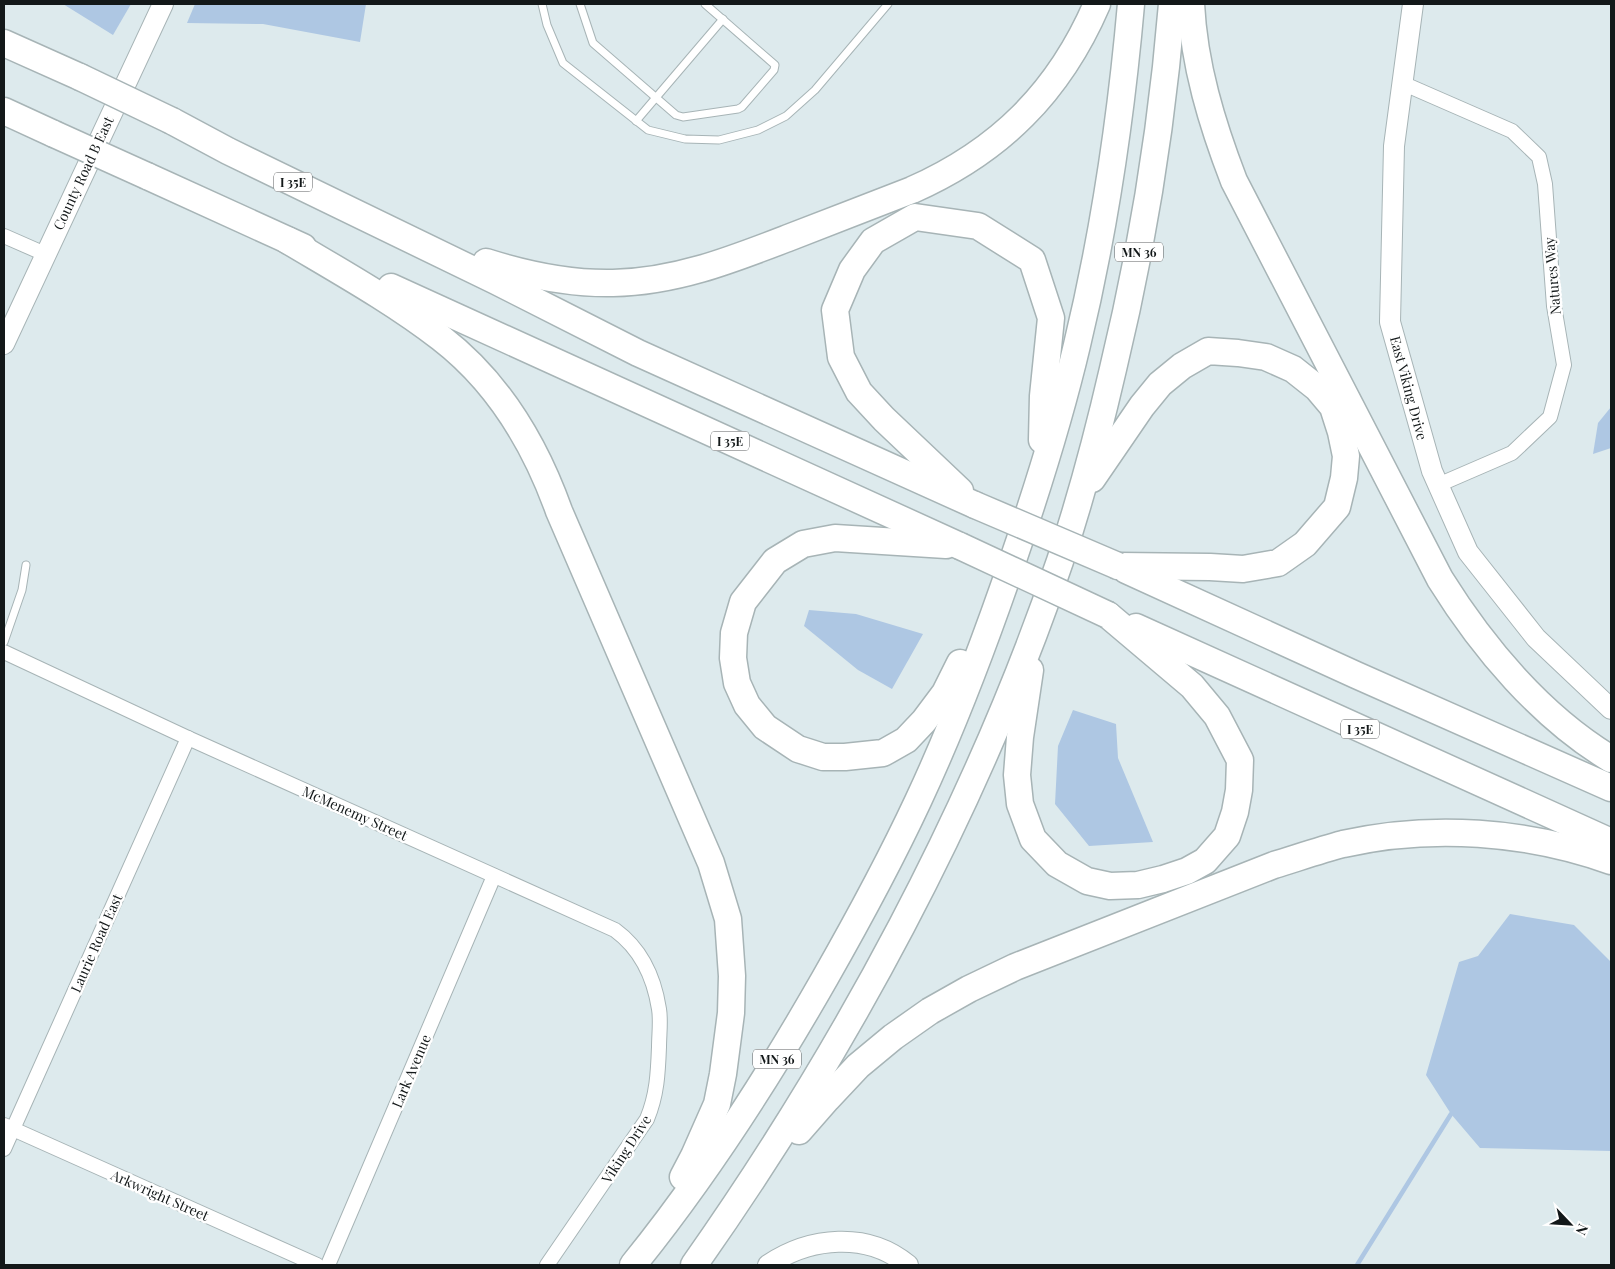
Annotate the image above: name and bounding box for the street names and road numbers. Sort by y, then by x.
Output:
street label: County Road B East [48,112,118,233]
road number: I 35E [274,172,312,192]
street label: Natures Way [1539,236,1565,316]
road number: MN 36 [1115,242,1163,262]
street label: East Viking Drive [1386,334,1432,442]
road number: I 35E [711,432,749,451]
road number: I 35E [1341,720,1379,739]
street label: McMenemy Street [299,781,412,845]
street label: Laurie Road East [66,890,127,995]
street label: Lark Avenue [387,1031,435,1111]
road number: MN 36 [753,1050,801,1068]
street label: Viking Drive [596,1111,655,1188]
street label: Arkwright Street [107,1165,213,1225]

